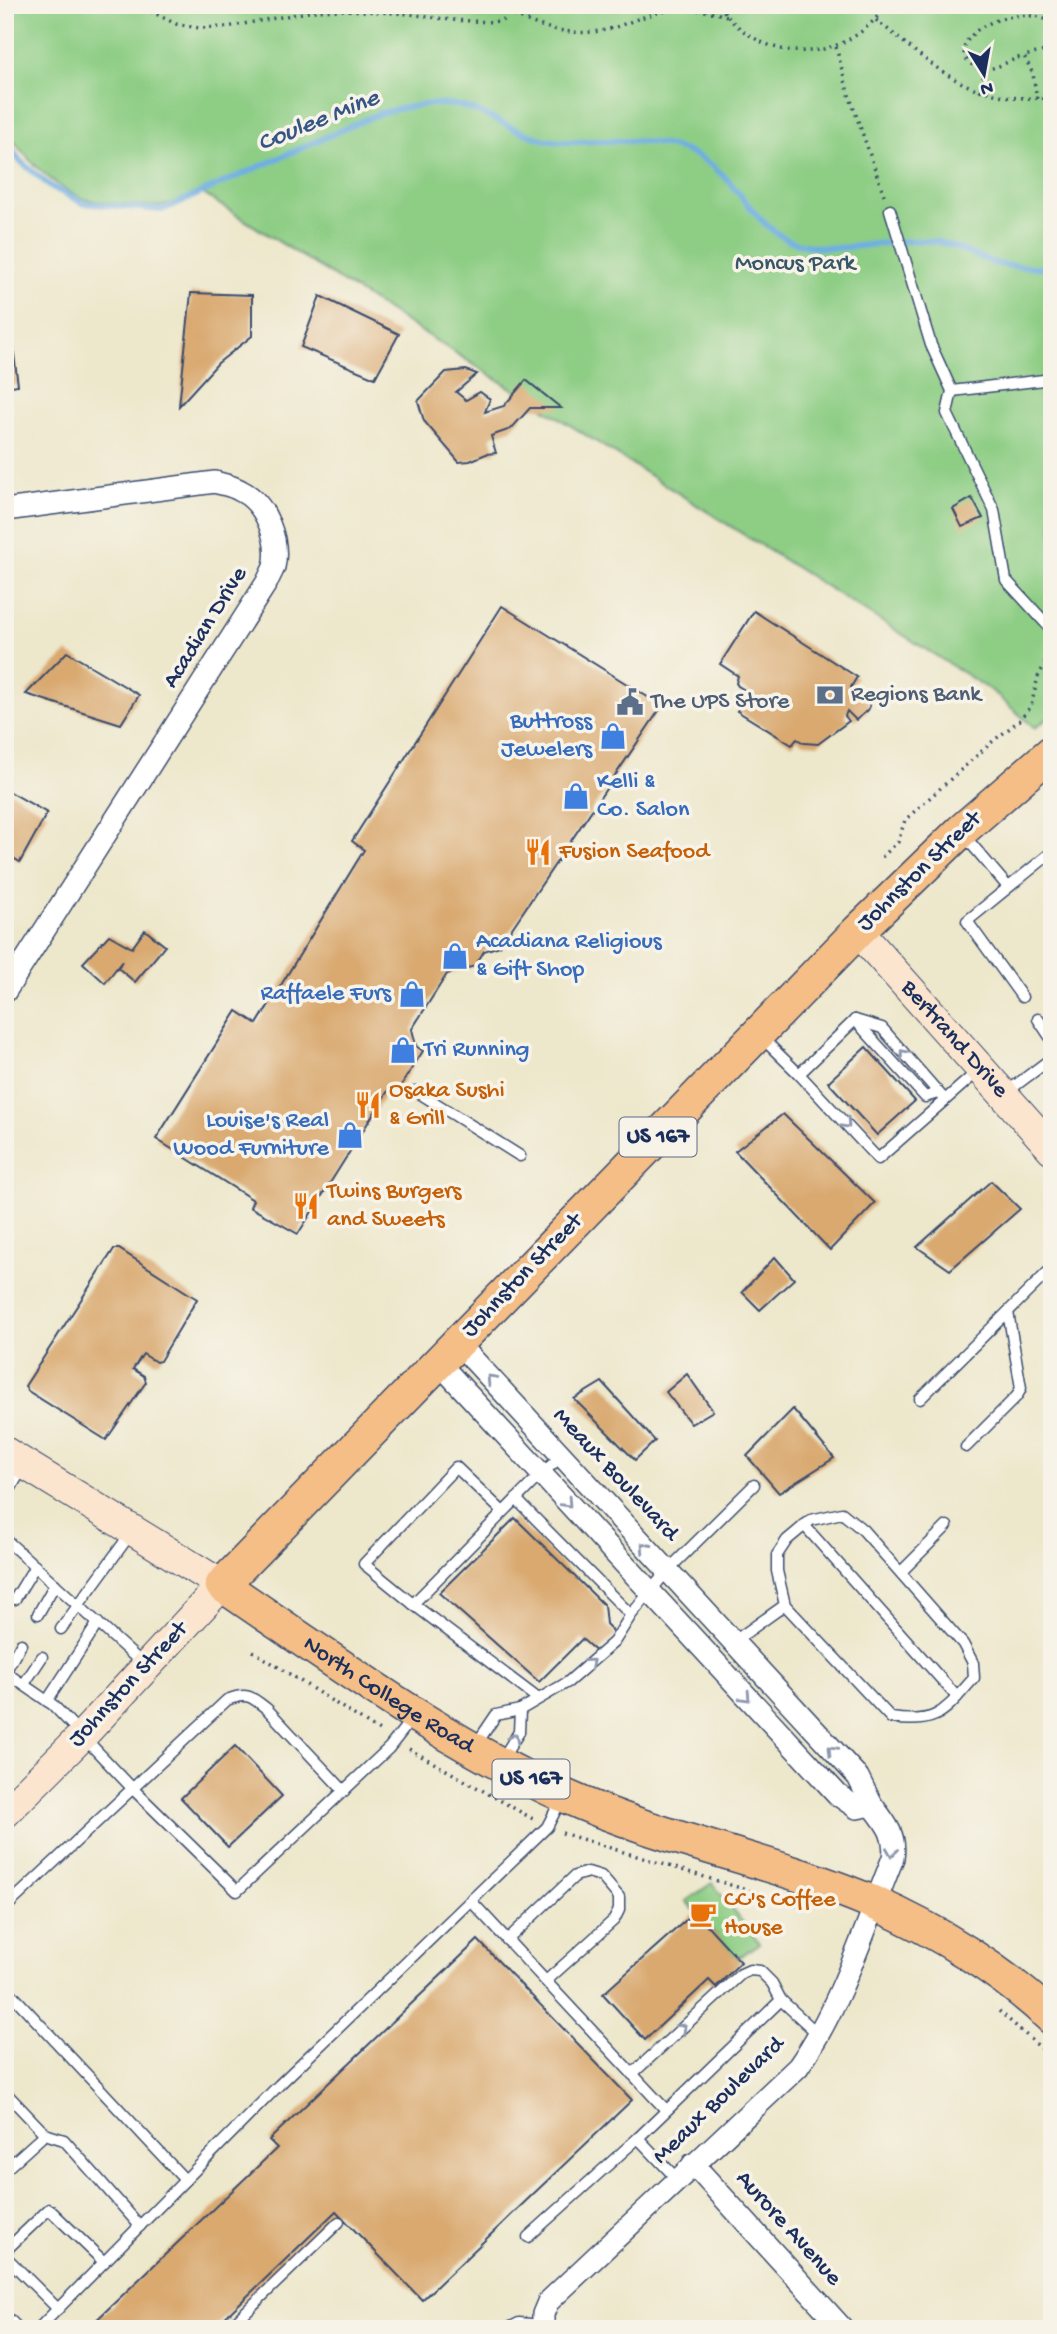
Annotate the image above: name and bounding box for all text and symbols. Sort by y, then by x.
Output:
north arrow [948,38,1018,108]
text: N [978,75,995,100]
water label: Coulee Mine [254,83,386,160]
park label: Moncus Park [735,250,857,279]
street label: Acadian Drive [157,561,255,694]
bank icon: Regions Bank [815,680,845,710]
place label: Regions Bank [851,681,983,710]
public building icon: The UPS Store [615,687,645,717]
place label: The UPS Store [649,688,790,717]
place label: Buttross Jewelers [501,708,593,765]
shop icon: Buttross Jewelers [598,721,628,751]
place label: Kelli & Co. Salon [597,768,690,825]
shop icon: Kelli & Co. Salon [561,781,591,811]
street label: Johnston Street [852,804,990,939]
restaurant icon: Fusion Seafood [523,837,553,867]
place label: Fusion Seafood [558,838,711,867]
place label: Acadiana Religious & Gift Shop [476,928,663,985]
shop icon: Acadiana Religious & Gift Shop [440,941,470,971]
street label: Bertrand Drive [894,974,1015,1105]
shop icon: Raffaele Furs [397,979,427,1009]
place label: Raffaele Furs [260,980,392,1009]
shop icon: Tri Running [388,1035,418,1065]
place label: Tri Running [422,1036,530,1065]
one-way arrow [900,1049,912,1062]
place label: Osaka Sushi & Grill [389,1077,505,1134]
restaurant icon: Osaka Sushi & Grill [353,1090,383,1120]
place label: Louise's Real Wood Furniture [173,1107,330,1164]
one-way arrow [837,1116,850,1129]
road number: US 167 [620,1118,696,1156]
shop icon: Louise's Real Wood Furniture [335,1120,365,1150]
place label: Twins Burgers and Sweets [325,1178,463,1235]
restaurant icon: Twins Burgers and Sweets [291,1191,321,1221]
street label: Johnston Street [456,1206,591,1344]
one-way arrow [487,1374,499,1387]
street label: Meaux Boulevard [546,1402,686,1549]
one-way arrow [559,1495,571,1508]
one-way arrow [641,1542,653,1555]
street label: Johnston Street [63,1614,196,1754]
street label: North College Road [297,1630,481,1762]
one-way arrow [582,1659,595,1671]
one-way arrow [738,1689,750,1702]
one-way arrow [506,1733,520,1745]
one-way arrow [828,1745,841,1758]
road number: US 167 [492,1760,570,1798]
one-way arrow [885,1846,900,1858]
place label: CC's Coffee House [724,1886,836,1943]
cafe icon: CC's Coffee House [688,1899,718,1929]
one-way arrow [674,2023,687,2036]
street label: Meaux Boulevard [647,2029,792,2171]
street label: Aurore Avenue [729,2165,848,2293]

